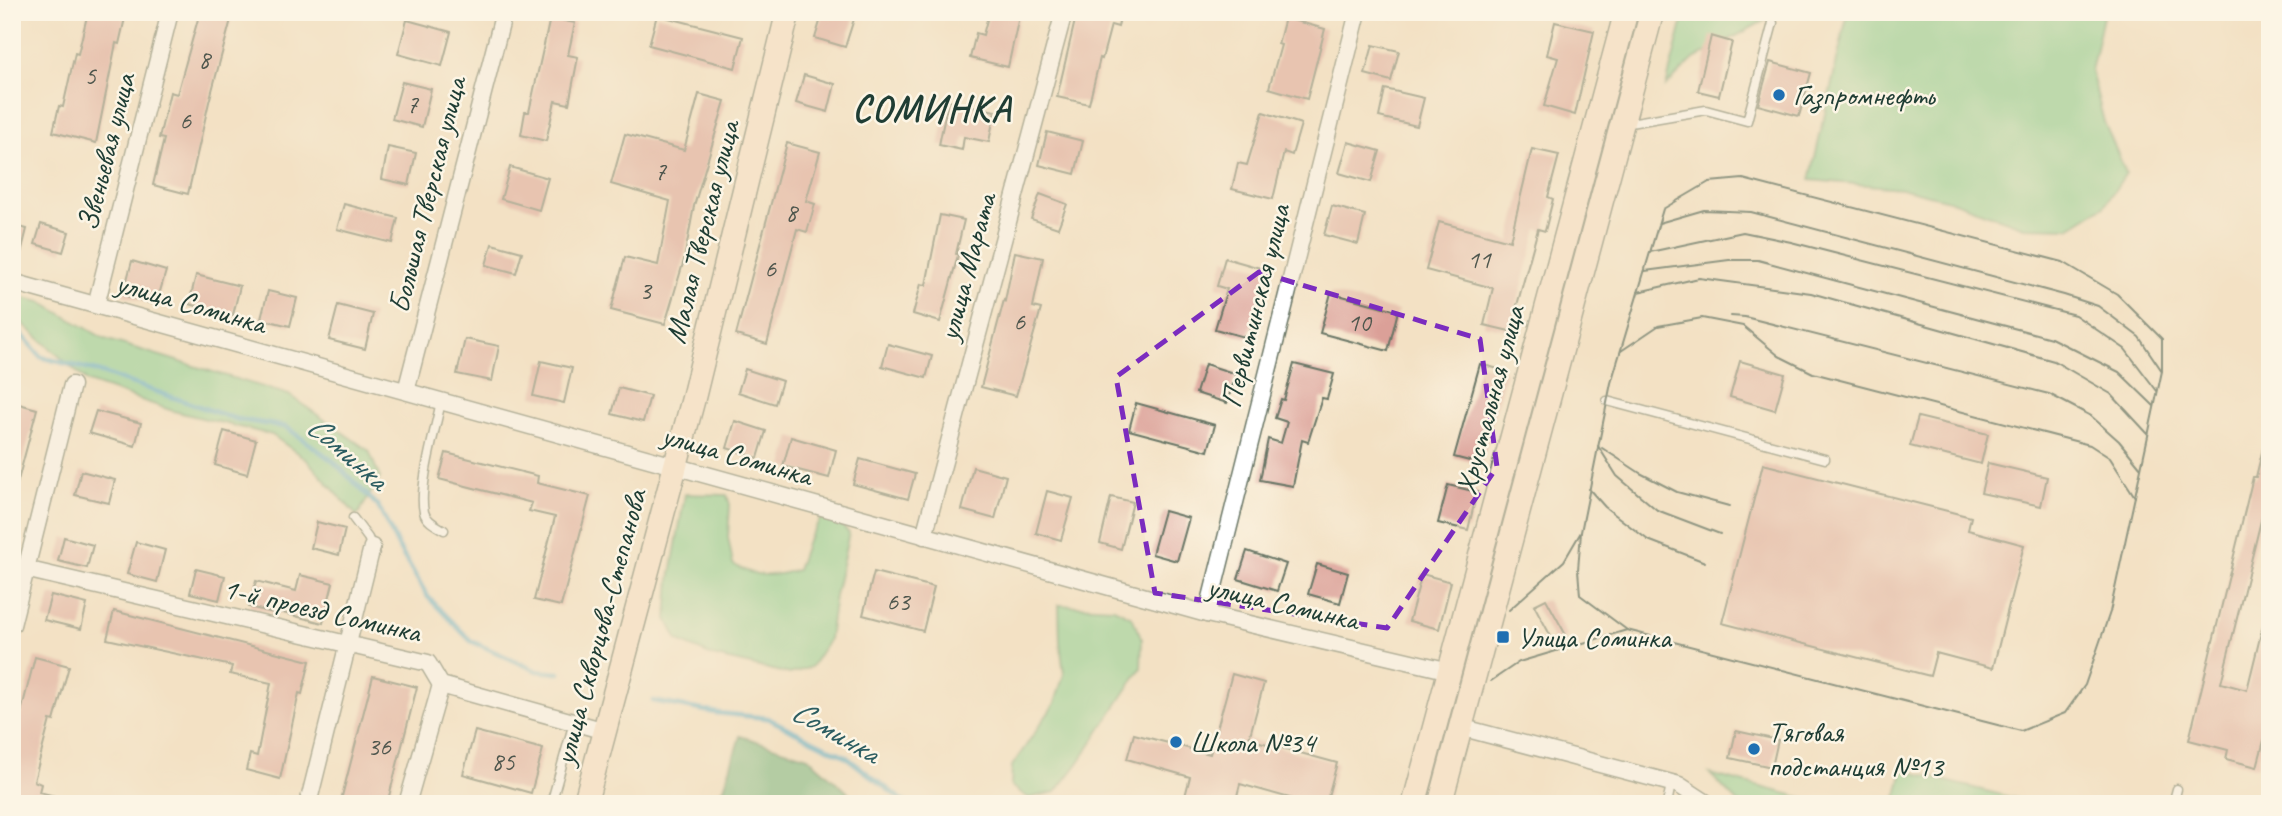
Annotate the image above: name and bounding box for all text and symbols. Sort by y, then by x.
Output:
house number: 8 [198,43,212,76]
house number: 5 [84,59,97,92]
street label: Звеньевая улица [68,68,144,234]
street label: Большая Тверская улица [379,71,475,317]
place label: Газпромнефть [1793,76,1936,114]
district label: СОМИНКА [852,85,1013,132]
marker: Газпромнефть [1771,87,1787,103]
house number: 7 [406,88,419,121]
house number: 6 [179,104,192,137]
street label: Малая Тверская улица [656,114,749,347]
house number: 7 [654,155,667,188]
street label: улица Марата [929,187,1006,347]
house number: 8 [785,196,799,229]
street label: Первитинская улица [1211,199,1299,411]
house number: 11 [1467,243,1492,276]
house number: 6 [764,252,777,285]
street label: улица Соминка [110,263,273,343]
house number: 3 [639,274,653,307]
street label: Хрустальная улица [1447,300,1534,498]
house number: 6 [1013,305,1026,338]
house number: 10 [1347,306,1373,339]
water label: Соминка [299,406,400,501]
street label: улица Соминка [656,415,819,495]
street label: улица Скворцова-Степанова [544,483,656,771]
street label: улица Соминка [1202,567,1365,639]
street label: 1-й проезд Соминка [219,569,427,652]
house number: 63 [886,585,912,618]
place label: Улица Соминка [1517,618,1673,656]
marker: Улица Соминка [1495,629,1511,645]
water label: Соминка [785,690,890,775]
place label: Тяговая подстанция №13 [1768,713,1945,785]
place label: Школа №34 [1190,723,1318,761]
house number: 36 [367,730,392,763]
marker: Школа №34 [1168,734,1184,750]
marker: Тяговая подстанция №13 [1746,741,1762,757]
house number: 85 [491,745,516,778]

